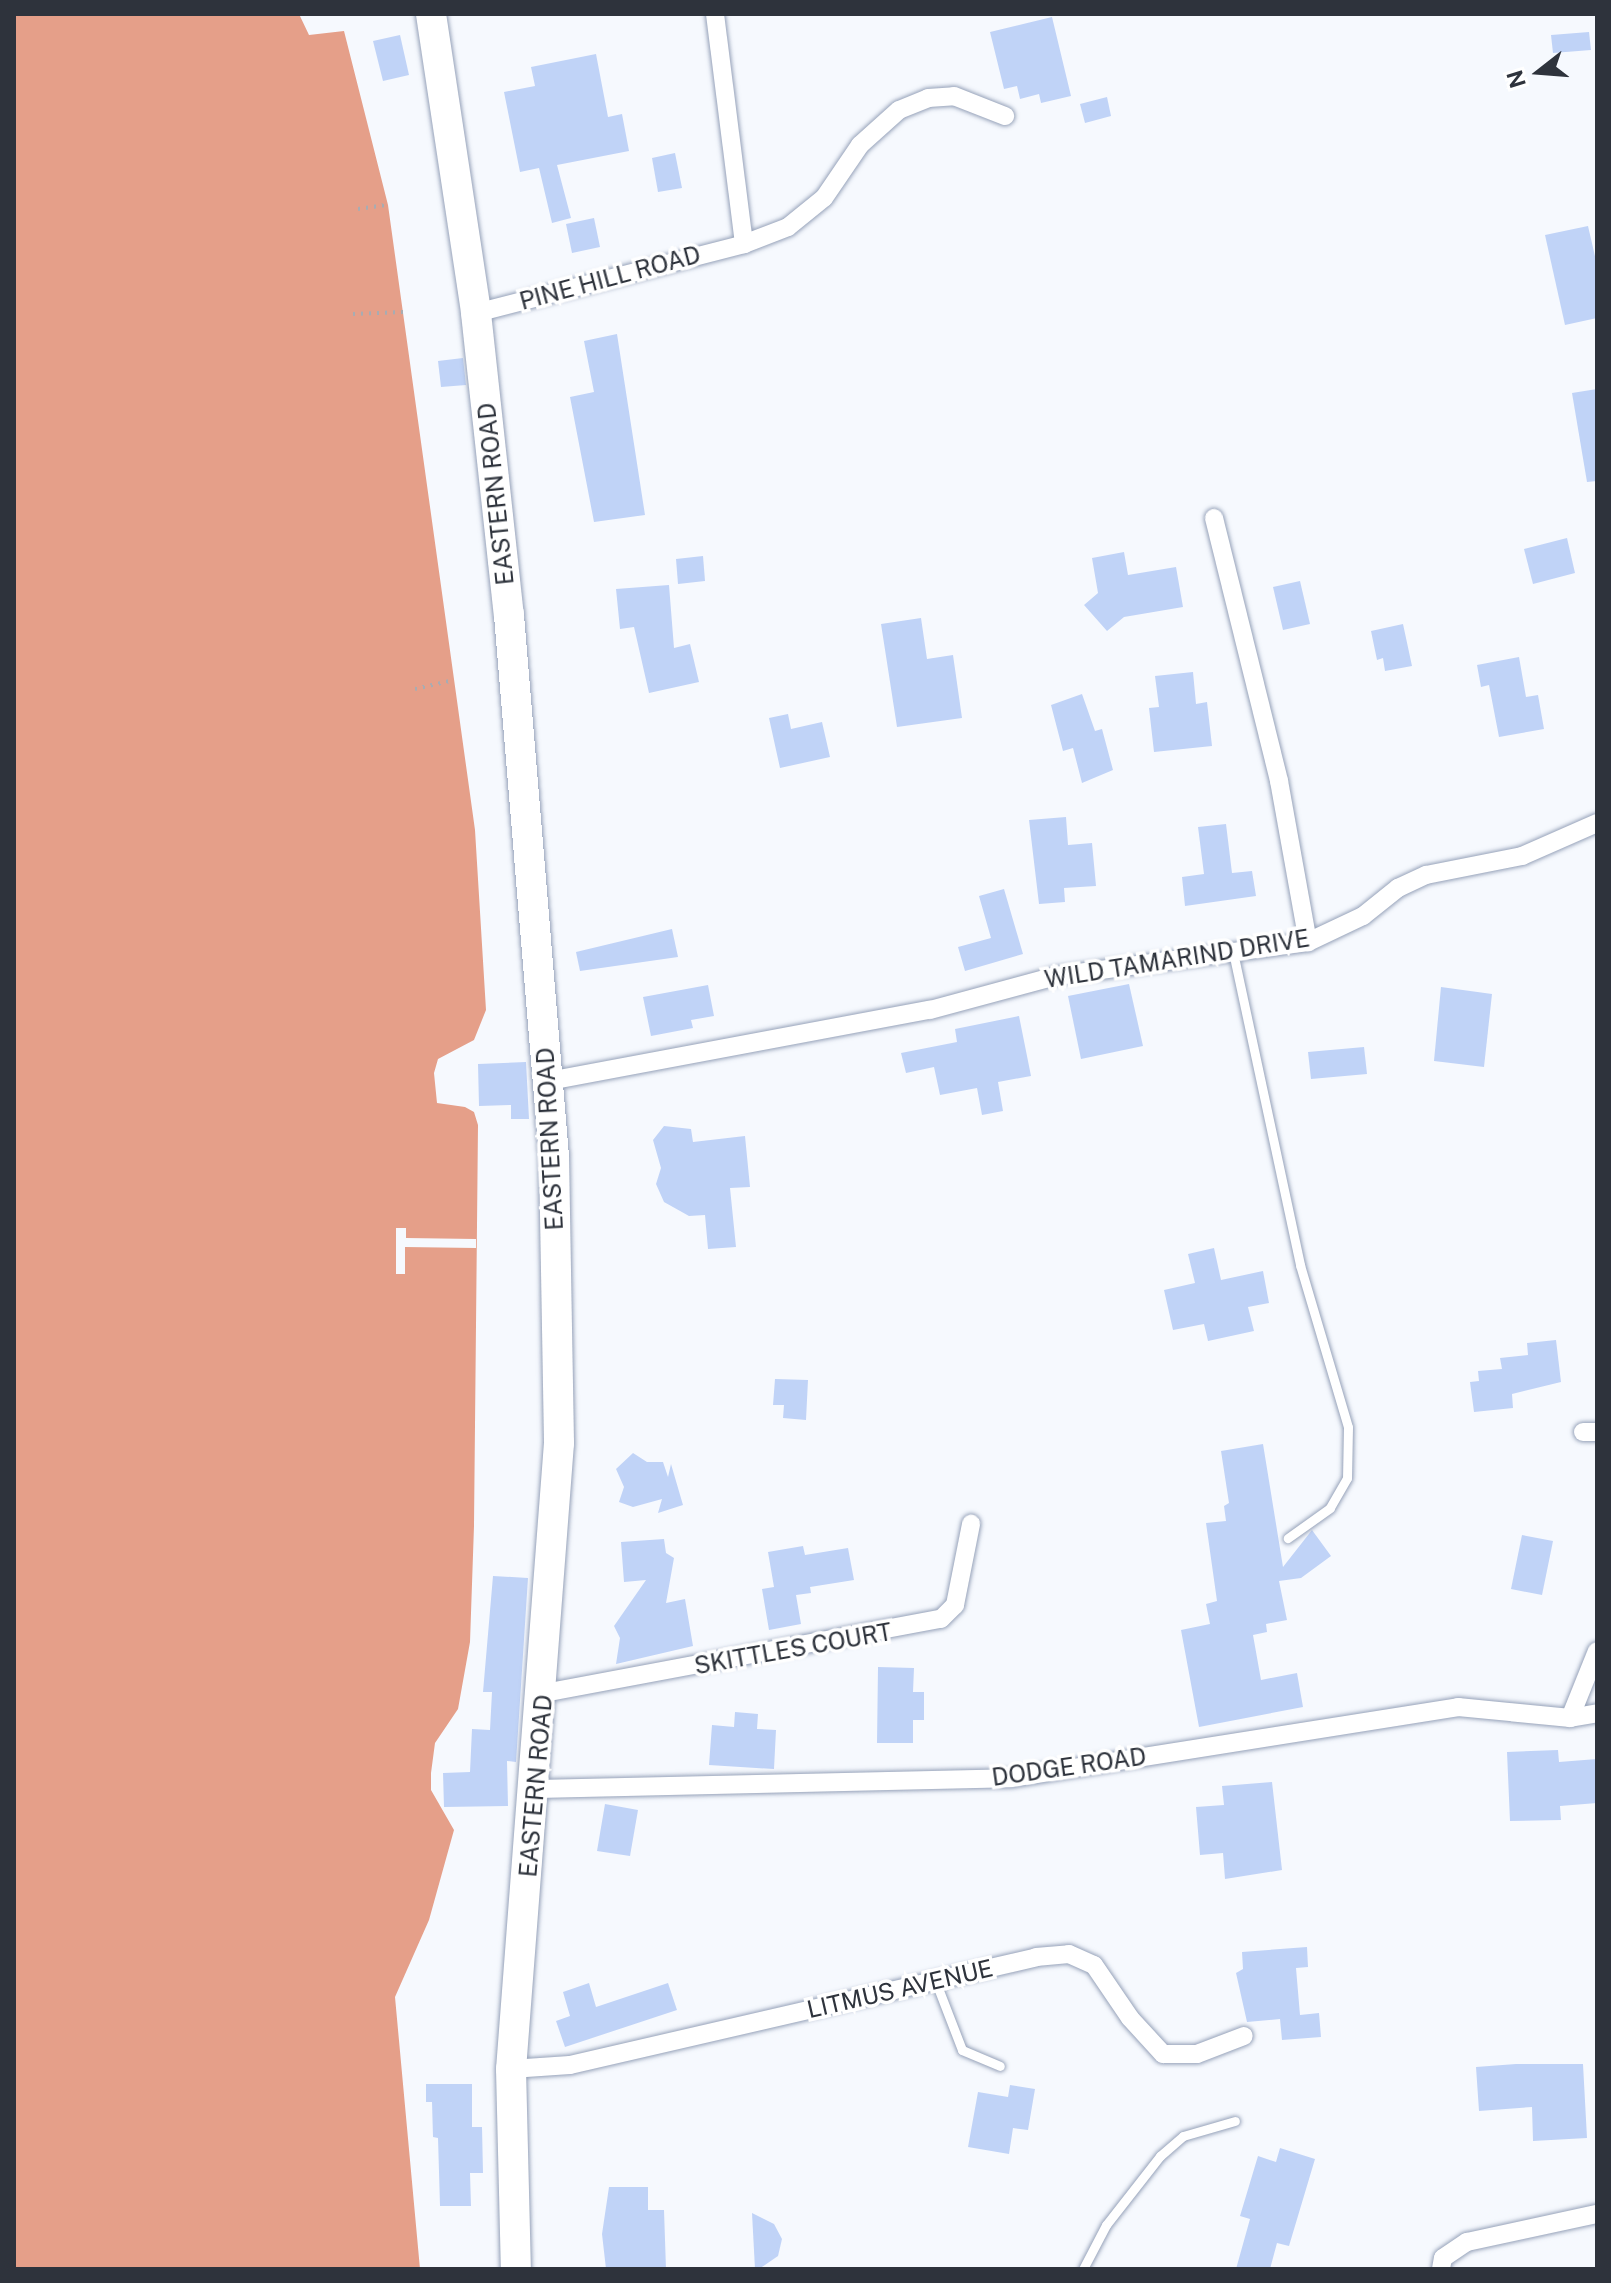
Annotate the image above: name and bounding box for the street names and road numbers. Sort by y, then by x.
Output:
street label: PINE HILL ROAD [516,240,704,316]
street label: EASTERN ROAD [472,401,520,587]
street label: WILD TAMARIND DRIVE [1043,924,1311,994]
street label: EASTERN ROAD [531,1047,569,1231]
street label: SKITTLES COURT [692,1617,894,1681]
street label: EASTERN ROAD [514,1694,558,1878]
street label: DODGE ROAD [990,1742,1148,1792]
street label: LITMUS AVENUE [804,1954,996,2024]

